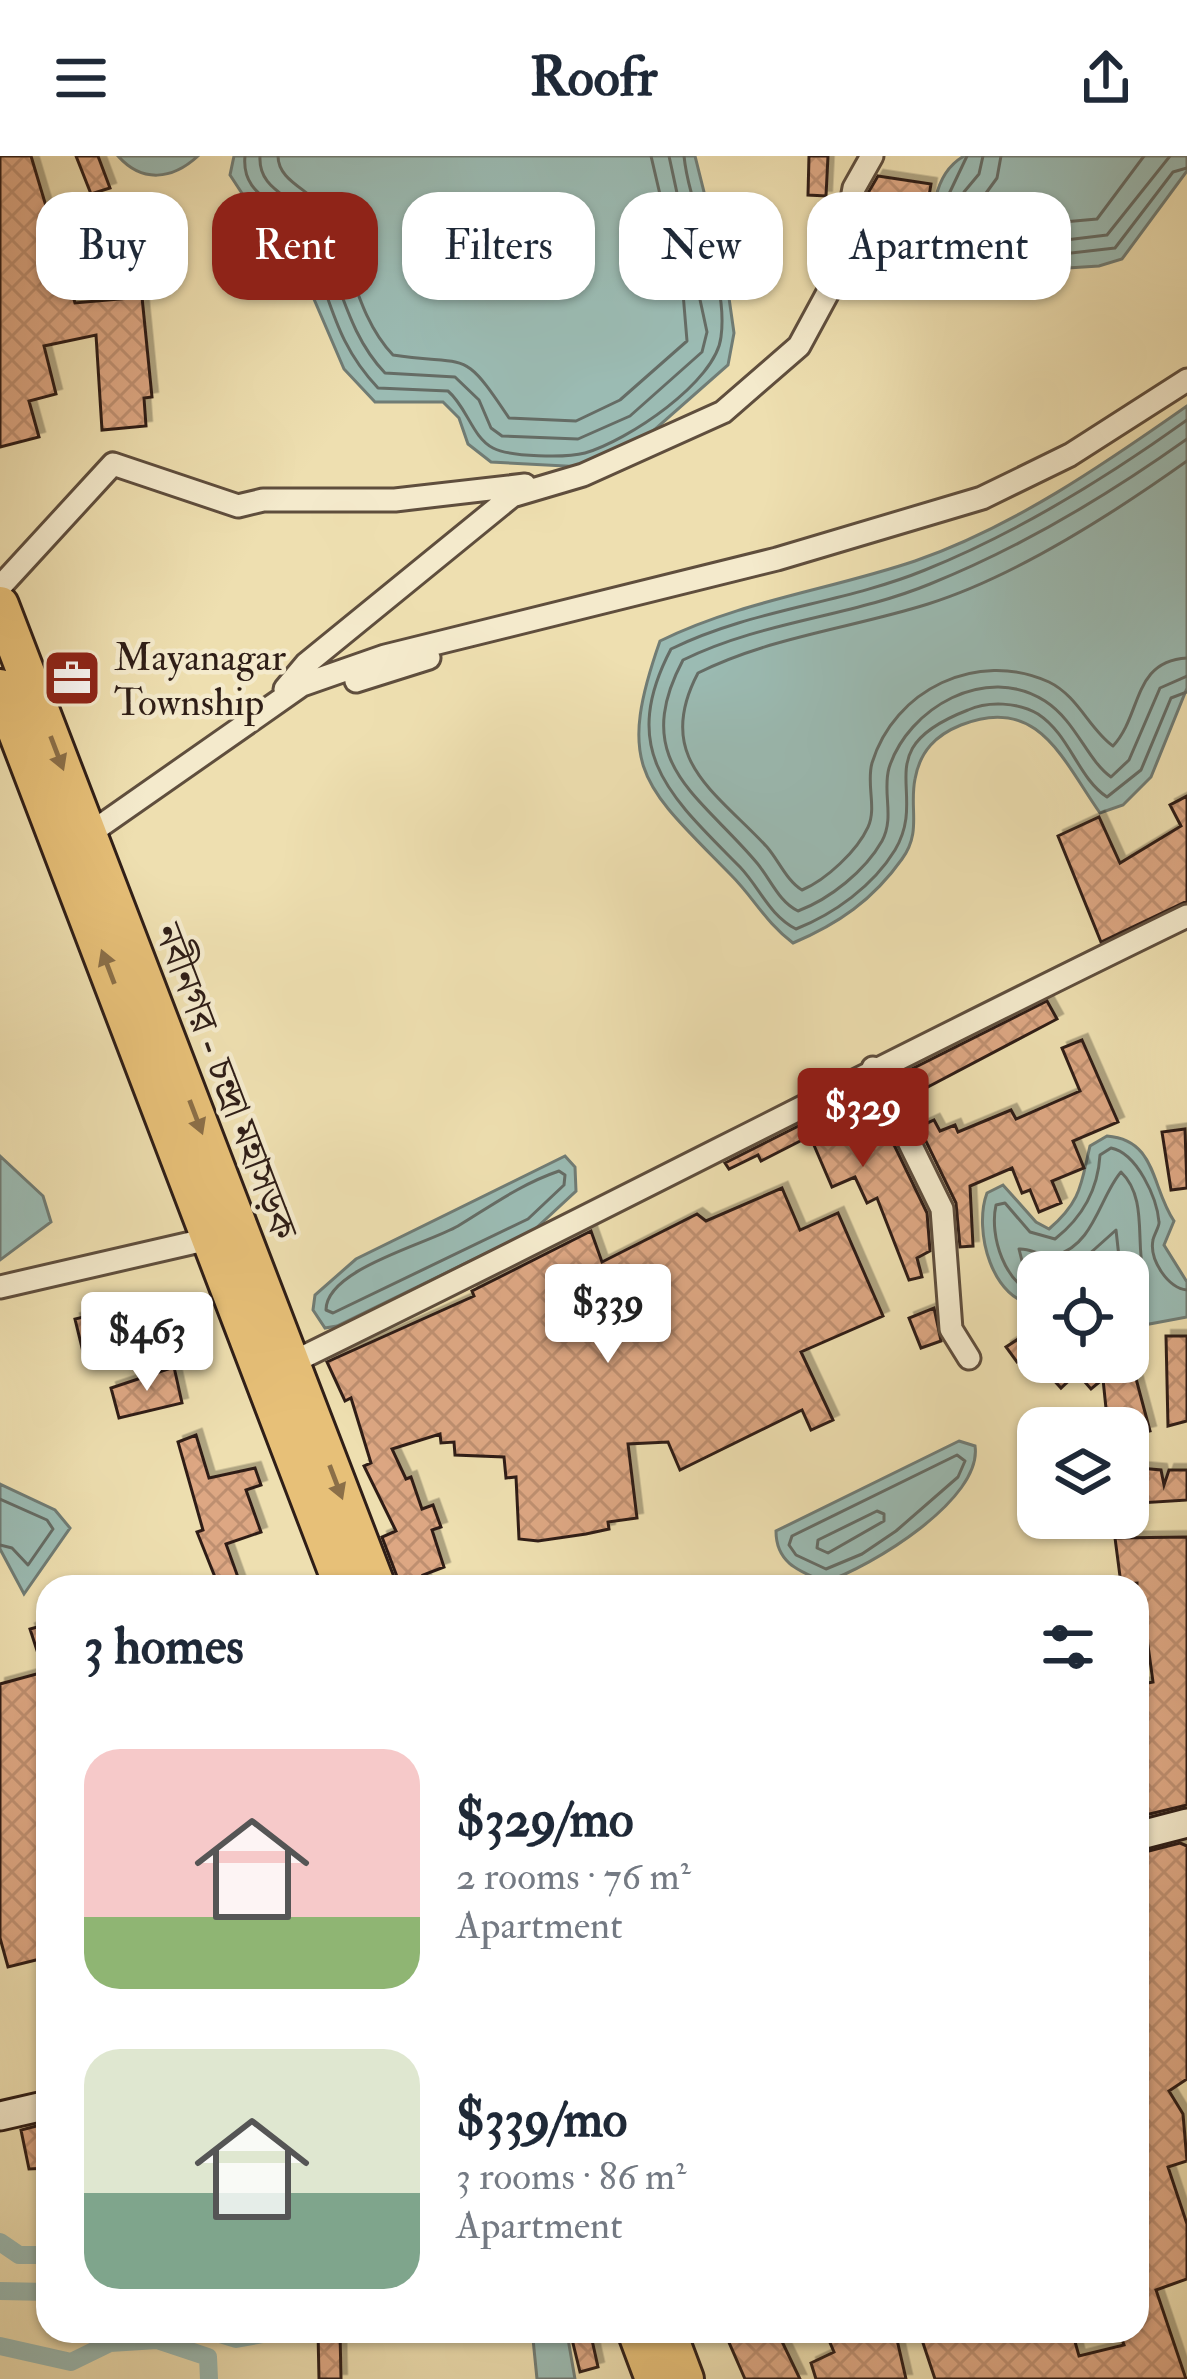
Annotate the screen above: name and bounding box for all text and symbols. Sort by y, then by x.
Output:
text: Roofr [530,44,657,112]
icon: menu [48,45,114,111]
icon: share [1073,45,1139,111]
chip: Buy [36,192,188,300]
chip: Rent [212,192,378,300]
chip: Filters [402,192,595,300]
chip: New [619,192,783,300]
chip: Apartment [807,192,1071,300]
place label: Mayanagar Township [114,633,287,727]
office icon: Mayanagar Township [41,647,103,709]
one-way arrow [49,735,68,771]
street label: নবীনগর - চন্দ্রা মহাসড়ক [142,915,309,1248]
one-way arrow [98,949,117,985]
pin: $329 [792,1068,934,1170]
text: $329 [825,1082,901,1131]
one-way arrow [188,1100,207,1136]
map controls [1017,1251,1149,1539]
button: locate [1017,1251,1149,1383]
pin: $339 [537,1264,679,1366]
text: $339 [572,1278,644,1327]
pin: $463 [76,1292,218,1394]
text: $463 [108,1306,186,1355]
button: layers [1017,1407,1149,1539]
one-way arrow [327,1464,346,1500]
icon: filters [1035,1614,1101,1680]
text: 3 homes [84,1615,244,1679]
text: $329/mo [456,1788,634,1852]
icon: home [180,1797,324,1941]
text: 2 rooms · 76 m² [456,1852,691,1901]
text: Apartment [456,1901,623,1950]
text: $339/mo [456,2088,627,2152]
icon: home [180,2097,324,2241]
text: 3 rooms · 86 m² [456,2152,686,2201]
text: Apartment [456,2201,623,2250]

